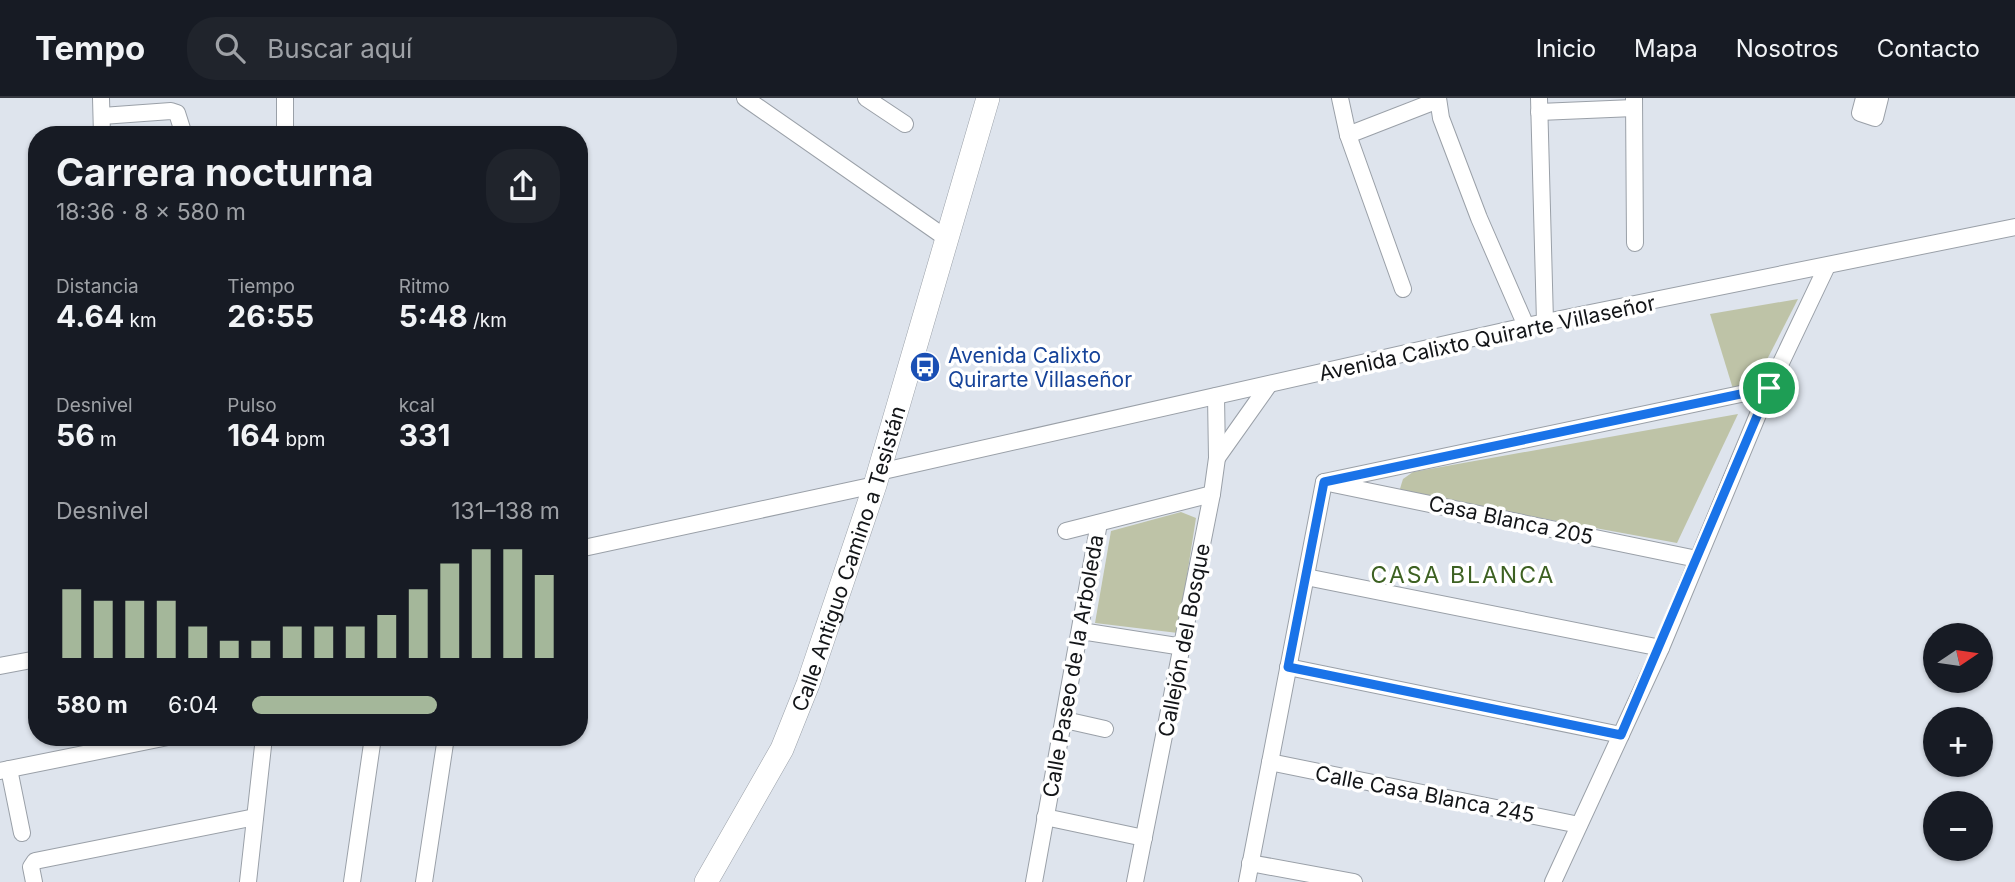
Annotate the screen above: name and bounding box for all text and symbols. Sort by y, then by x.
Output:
search box [187,17,677,80]
text: Tempo [35,28,145,68]
icon: search [211,29,249,67]
text: Buscar aquí [267,33,412,64]
text: Inicio [1536,34,1596,63]
text: Mapa [1634,34,1698,63]
text: Nosotros [1736,34,1839,63]
text: Contacto [1877,34,1980,63]
text: Carrera nocturna [56,149,374,195]
button: share [486,149,560,223]
text: 18:36 · 8 × 580 m [56,198,246,226]
text: Distancia [56,275,139,298]
text: Tiempo [227,275,295,298]
text: Ritmo [399,275,450,298]
street label: Avenida Calixto Quirarte Villaseñor [1317,290,1658,386]
text: 4.64 [56,298,124,334]
text: 26:55 [227,298,314,334]
text: 5:48 [399,298,468,334]
text: km [124,309,157,332]
text: /km [468,309,507,332]
place label: Avenida Calixto Quirarte Villaseñor [948,343,1132,392]
bus stop icon: Avenida Calixto Quirarte Villaseñor [908,350,942,384]
pin [1739,358,1799,418]
icon: arrive [1750,369,1788,407]
text: Desnivel [56,394,133,417]
text: Pulso [227,394,277,417]
text: kcal [399,394,435,417]
street label: Calle Antiguo Camino a Tesistán [786,403,910,715]
text: 56 [56,417,95,453]
text: 164 [227,417,280,453]
text: 331 [399,417,450,453]
text: m [95,428,117,451]
text: bpm [280,428,325,451]
street label: Casa Blanca 205 [1426,490,1596,550]
text: Desnivel [56,497,149,525]
text: 131–138 m [451,497,560,525]
street label: Calle Paseo de la Arboleda [1038,533,1108,799]
street label: Callejón del Bosque [1153,541,1215,739]
district label: CASA BLANCA [1371,561,1555,589]
north arrow [1923,623,1993,693]
map controls [1923,623,1993,861]
text: 580 m [56,691,128,719]
text: 6:04 [168,691,218,719]
button: + [1923,707,1993,777]
street label: Calle Casa Blanca 245 [1313,760,1537,828]
button: − [1923,791,1993,861]

